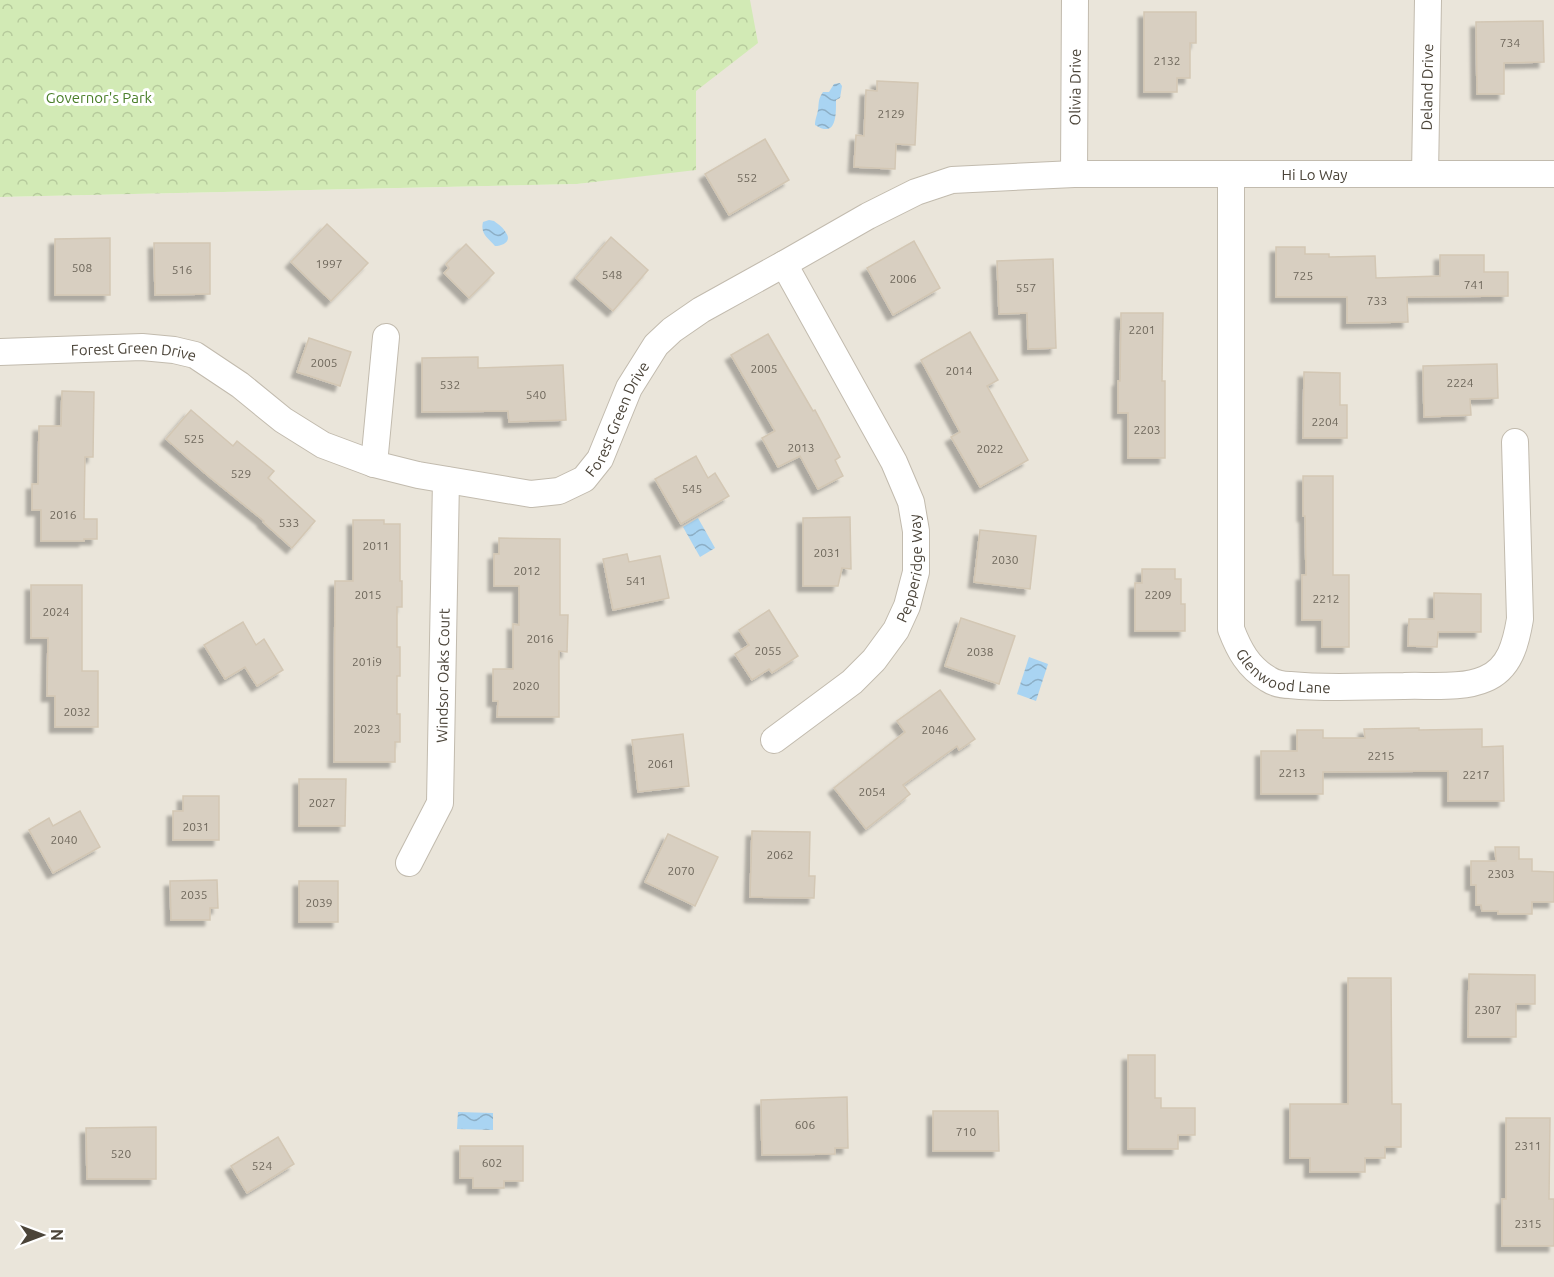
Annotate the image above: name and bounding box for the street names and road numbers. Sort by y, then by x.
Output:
street label: Deland Drive [1417,43,1436,131]
street label: Olivia Drive [1066,49,1083,125]
street label: Hi Lo Way [1282,166,1348,183]
street label: Forest Green Drive [71,338,198,364]
street label: Forest Green Drive [581,358,652,480]
street label: Pepperidge Way [892,513,925,625]
street label: Windsor Oaks Court [433,608,452,743]
street label: Glenwood Lane [1233,645,1331,696]

